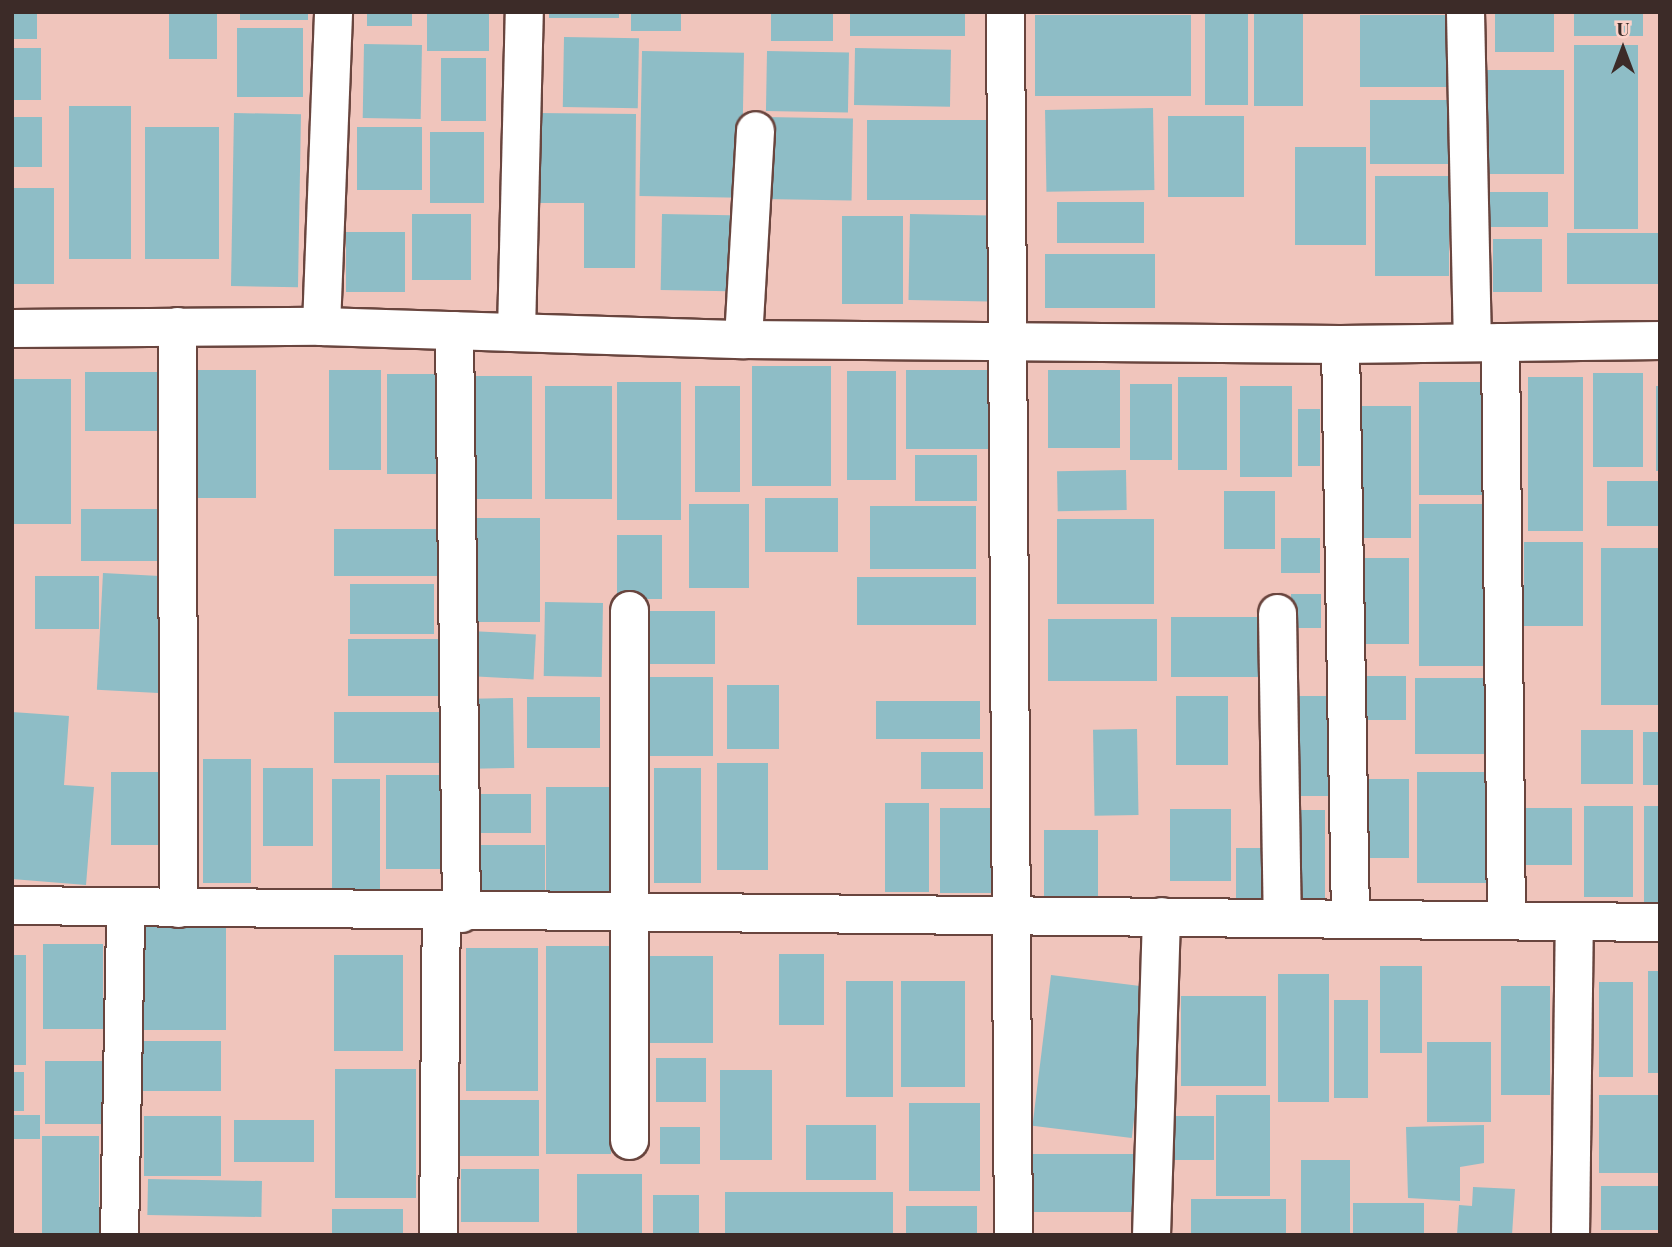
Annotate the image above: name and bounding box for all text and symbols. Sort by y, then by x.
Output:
north arrow [1588,14,1658,84]
text: U [1616,15,1630,41]

